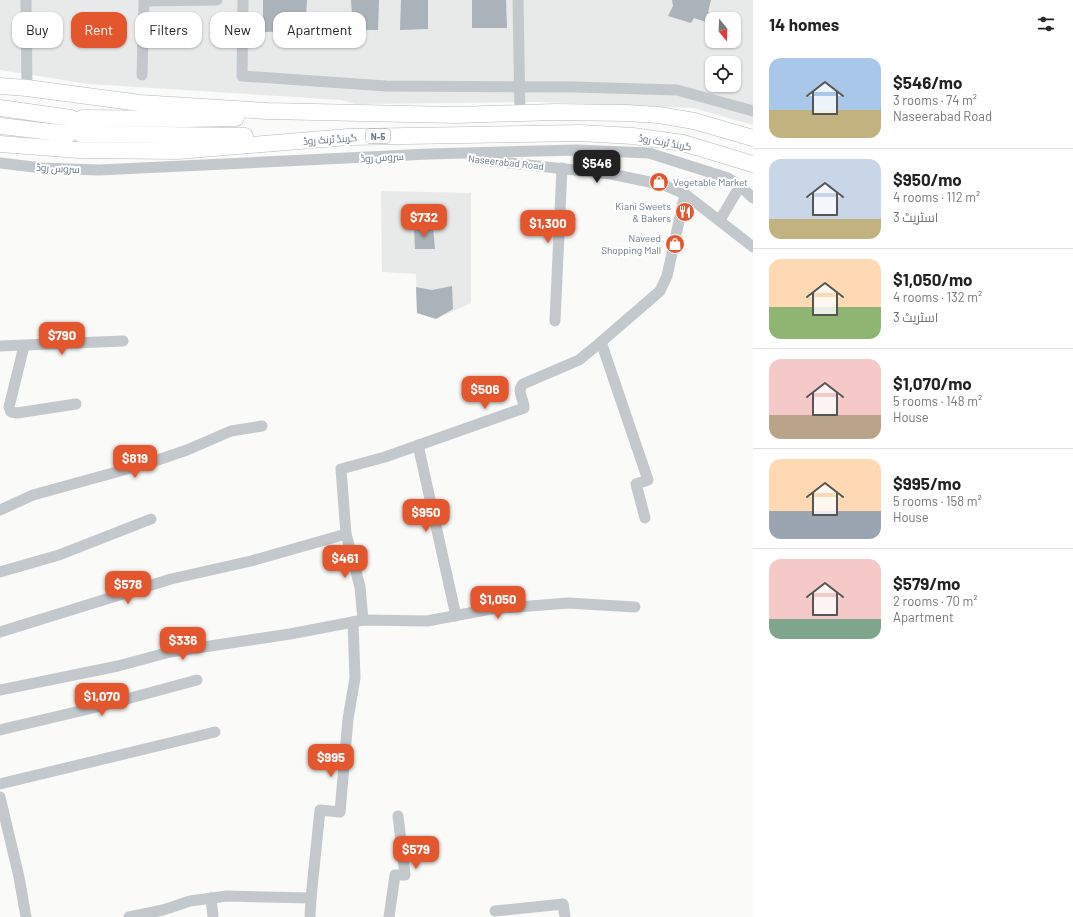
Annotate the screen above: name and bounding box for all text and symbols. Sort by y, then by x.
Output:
chip: Buy [12,12,63,48]
chip: Rent [71,12,127,48]
chip: Filters [135,12,202,48]
chip: New [210,12,265,48]
chip: Apartment [273,12,366,48]
north arrow [705,12,741,48]
map controls [705,12,741,92]
icon: filters [1035,13,1057,35]
text: 14 homes [769,14,839,34]
button: locate [705,56,741,92]
text: $546/mo [893,72,962,92]
icon: home [801,74,849,122]
text: 3 rooms · 74 m² [893,92,977,108]
text: Naseerabad Road [893,108,992,124]
road number: N-5 [366,129,390,143]
street label: گرینڈ ٹرنک روڈ [303,131,357,147]
street label: گرینڈ ٹرنک روڈ [637,131,693,153]
street label: سروس روڈ [360,150,404,165]
pin: $546 [573,150,621,184]
street label: Naseerabad Road [467,152,545,172]
text: $546 [582,155,612,171]
street label: سروس روڈ [36,161,80,176]
text: $950/mo [893,169,962,189]
shop icon: Vegetable Market [648,171,670,193]
icon: home [801,175,849,223]
place label: Vegetable Market [673,176,748,188]
text: 4 rooms · 112 m² [893,189,980,205]
place label: Kiani Sweets & Bakers [615,200,671,224]
restaurant icon: Kiani Sweets & Bakers [674,201,696,223]
pin: $732 [400,204,448,238]
text: $732 [410,209,438,225]
text: اسٹریٹ 3 [893,209,938,225]
pin: $1,300 [515,210,581,244]
text: $1,300 [529,215,567,231]
place label: Naveed Shopping Mall [601,232,661,256]
shop icon: Naveed Shopping Mall [664,233,686,255]
text: $1,050/mo [893,269,973,289]
icon: home [801,275,849,323]
text: 4 rooms · 132 m² [893,289,982,305]
text: اسٹریٹ 3 [893,309,938,325]
pin: $790 [38,322,86,356]
text: $790 [48,327,76,343]
text: $1,070/mo [893,373,972,393]
icon: home [801,375,849,423]
pin: $506 [461,376,509,410]
text: $506 [471,381,499,397]
text: 5 rooms · 148 m² [893,393,982,409]
text: House [893,409,929,425]
pin: $819 [111,445,159,479]
text: $819 [122,450,148,466]
text: $995/mo [893,473,961,493]
icon: home [801,475,849,523]
text: 5 rooms · 158 m² [893,493,982,509]
pin: $950 [402,499,450,533]
text: $950 [412,504,440,520]
text: House [893,509,929,525]
pin: $461 [321,545,369,579]
text: $461 [332,550,358,566]
pin: $578 [104,571,152,605]
text: $579/mo [893,573,961,593]
icon: home [801,575,849,623]
text: $578 [114,576,142,592]
pin: $1,050 [465,586,531,620]
text: $1,050 [480,591,516,607]
text: 2 rooms · 70 m² [893,593,977,609]
text: Apartment [893,609,954,625]
pin: $336 [159,627,207,661]
text: $336 [169,632,197,648]
pin: $1,070 [69,683,135,717]
text: $1,070 [84,688,120,704]
pin: $995 [307,744,355,778]
text: $995 [317,749,345,765]
pin: $579 [392,836,440,870]
text: $579 [402,841,430,857]

